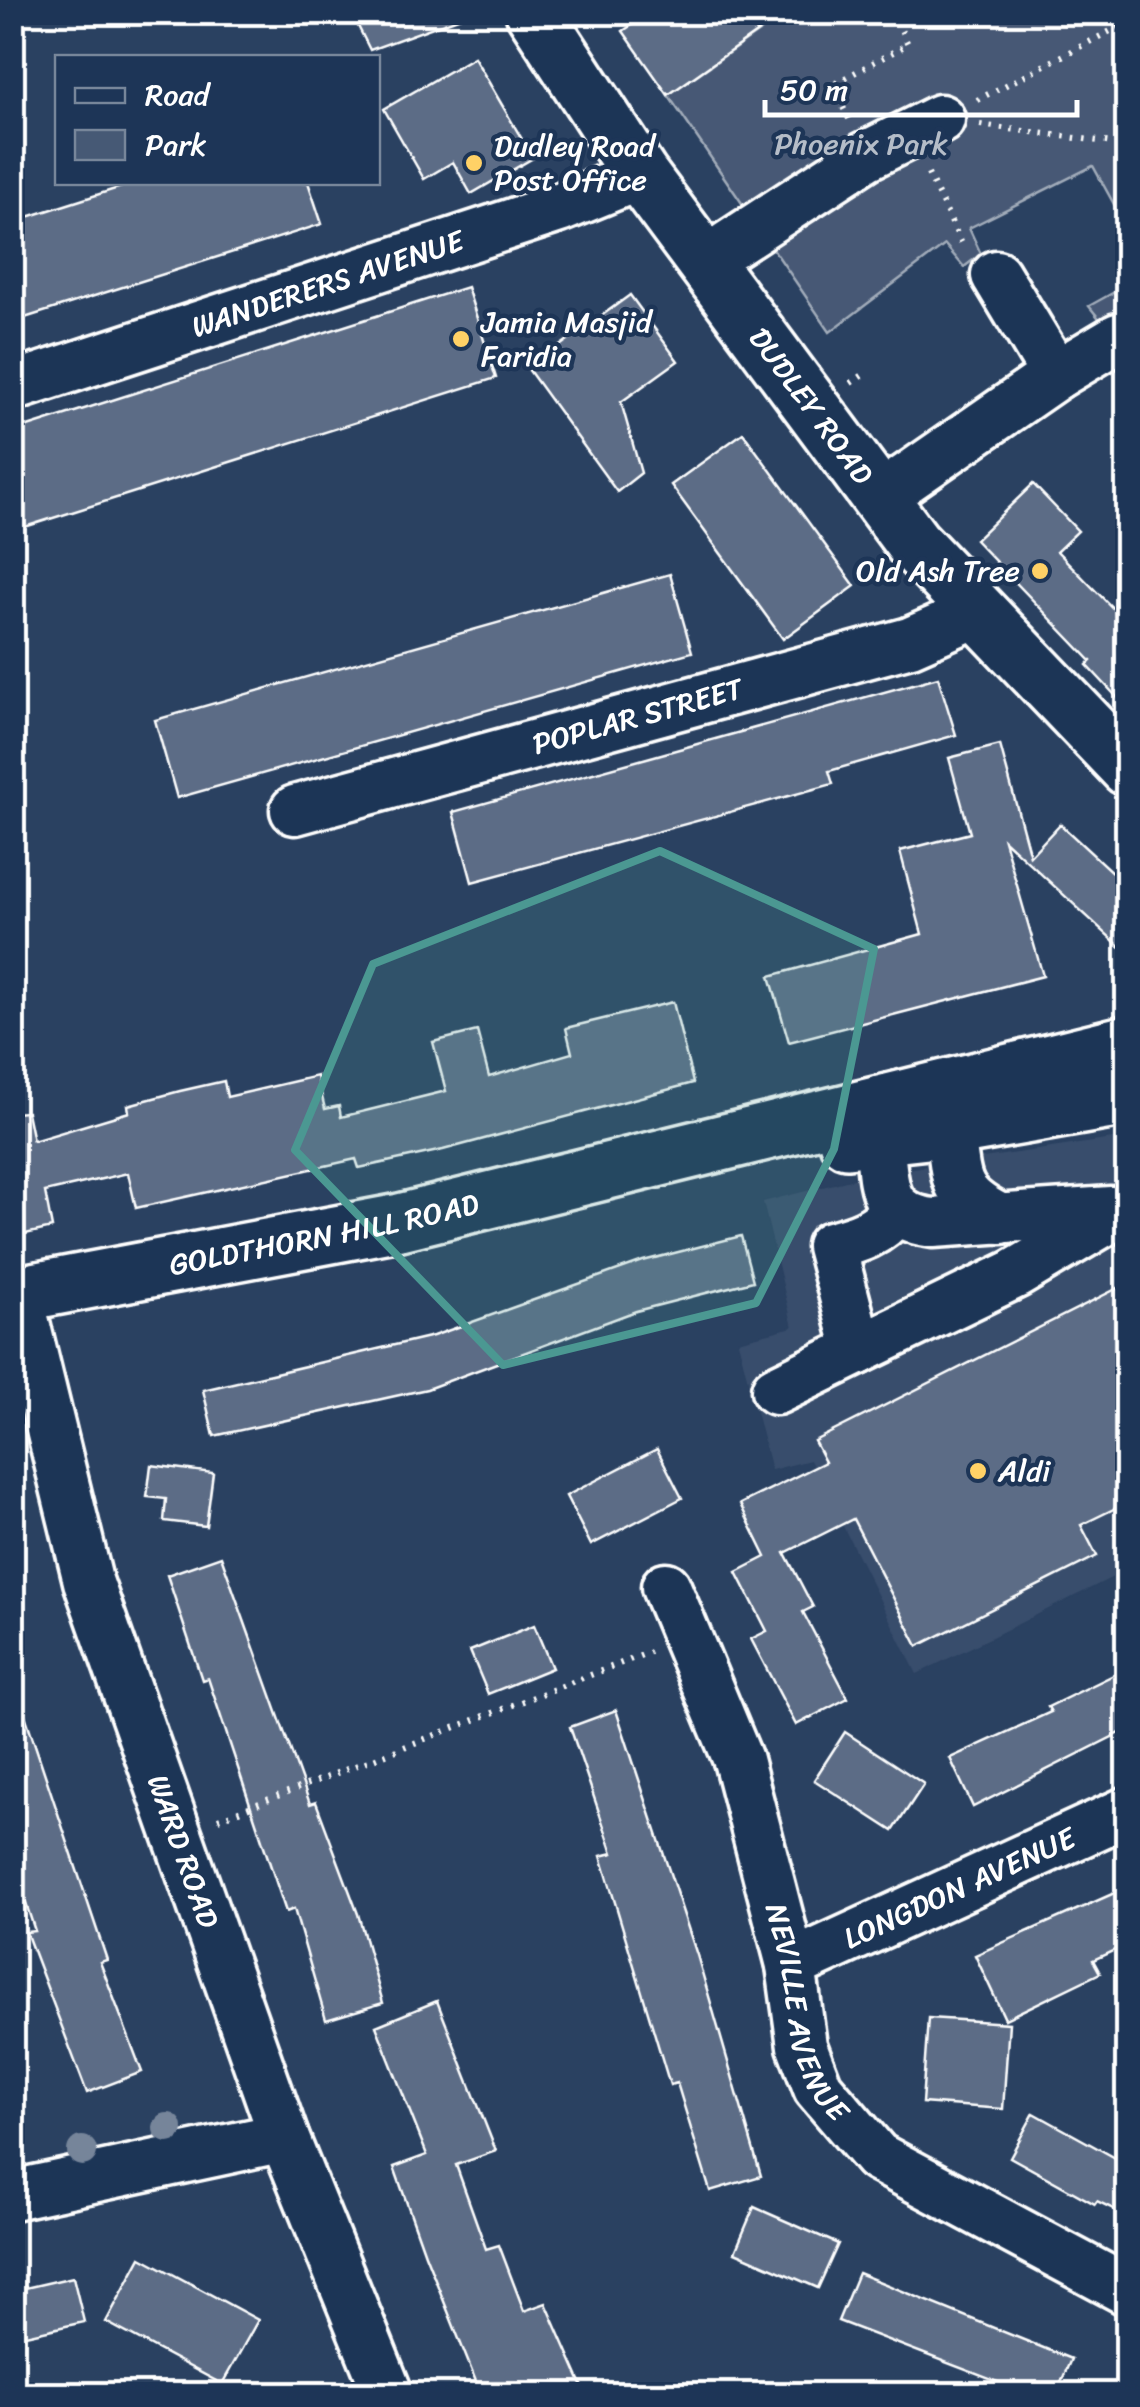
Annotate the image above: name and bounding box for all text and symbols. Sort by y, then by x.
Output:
legend [55,55,380,185]
scale bar [765,55,1078,117]
text: 50 m [780,63,848,117]
text: Road [145,68,212,122]
park label: Phoenix Park [774,117,948,171]
text: Park [145,118,207,172]
place label: Dudley Road Post Office [494,119,657,207]
marker: Dudley Road Post Office [463,152,485,174]
street label: WANDERERS AVENUE [184,213,473,354]
place label: Jamia Masjid Faridia [480,295,654,383]
street label: DUDLEY ROAD [734,315,888,497]
marker: Jamia Masjid Faridia [450,328,472,350]
place label: Old Ash Tree [856,544,1020,598]
marker: Old Ash Tree [1029,560,1051,582]
street label: POPLAR STREET [526,661,751,771]
street label: GOLDTHORN HILL ROAD [165,1176,485,1292]
place label: Aldi [997,1444,1052,1498]
marker: Aldi [967,1460,989,1482]
street label: WARD ROAD [131,1767,235,1936]
street label: LONGDON AVENUE [834,1811,1087,1965]
street label: NEVILLE AVENUE [749,1897,865,2136]

